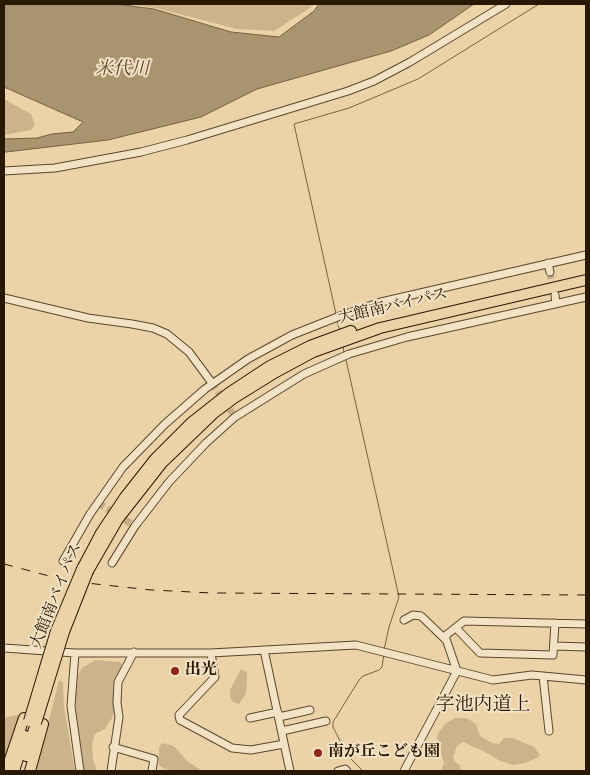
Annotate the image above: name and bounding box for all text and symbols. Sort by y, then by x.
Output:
water label: 米代川 [95,59,149,81]
street label: 大館南バイパス [336,285,450,329]
street label: 大館南バイパス [27,540,87,652]
place label: 出光 [185,661,217,681]
marker: 出光 [169,665,181,677]
district label: 字池内道上 [436,695,530,717]
place label: 南が丘こども園 [328,743,440,763]
marker: 南が丘こども園 [312,747,324,759]

